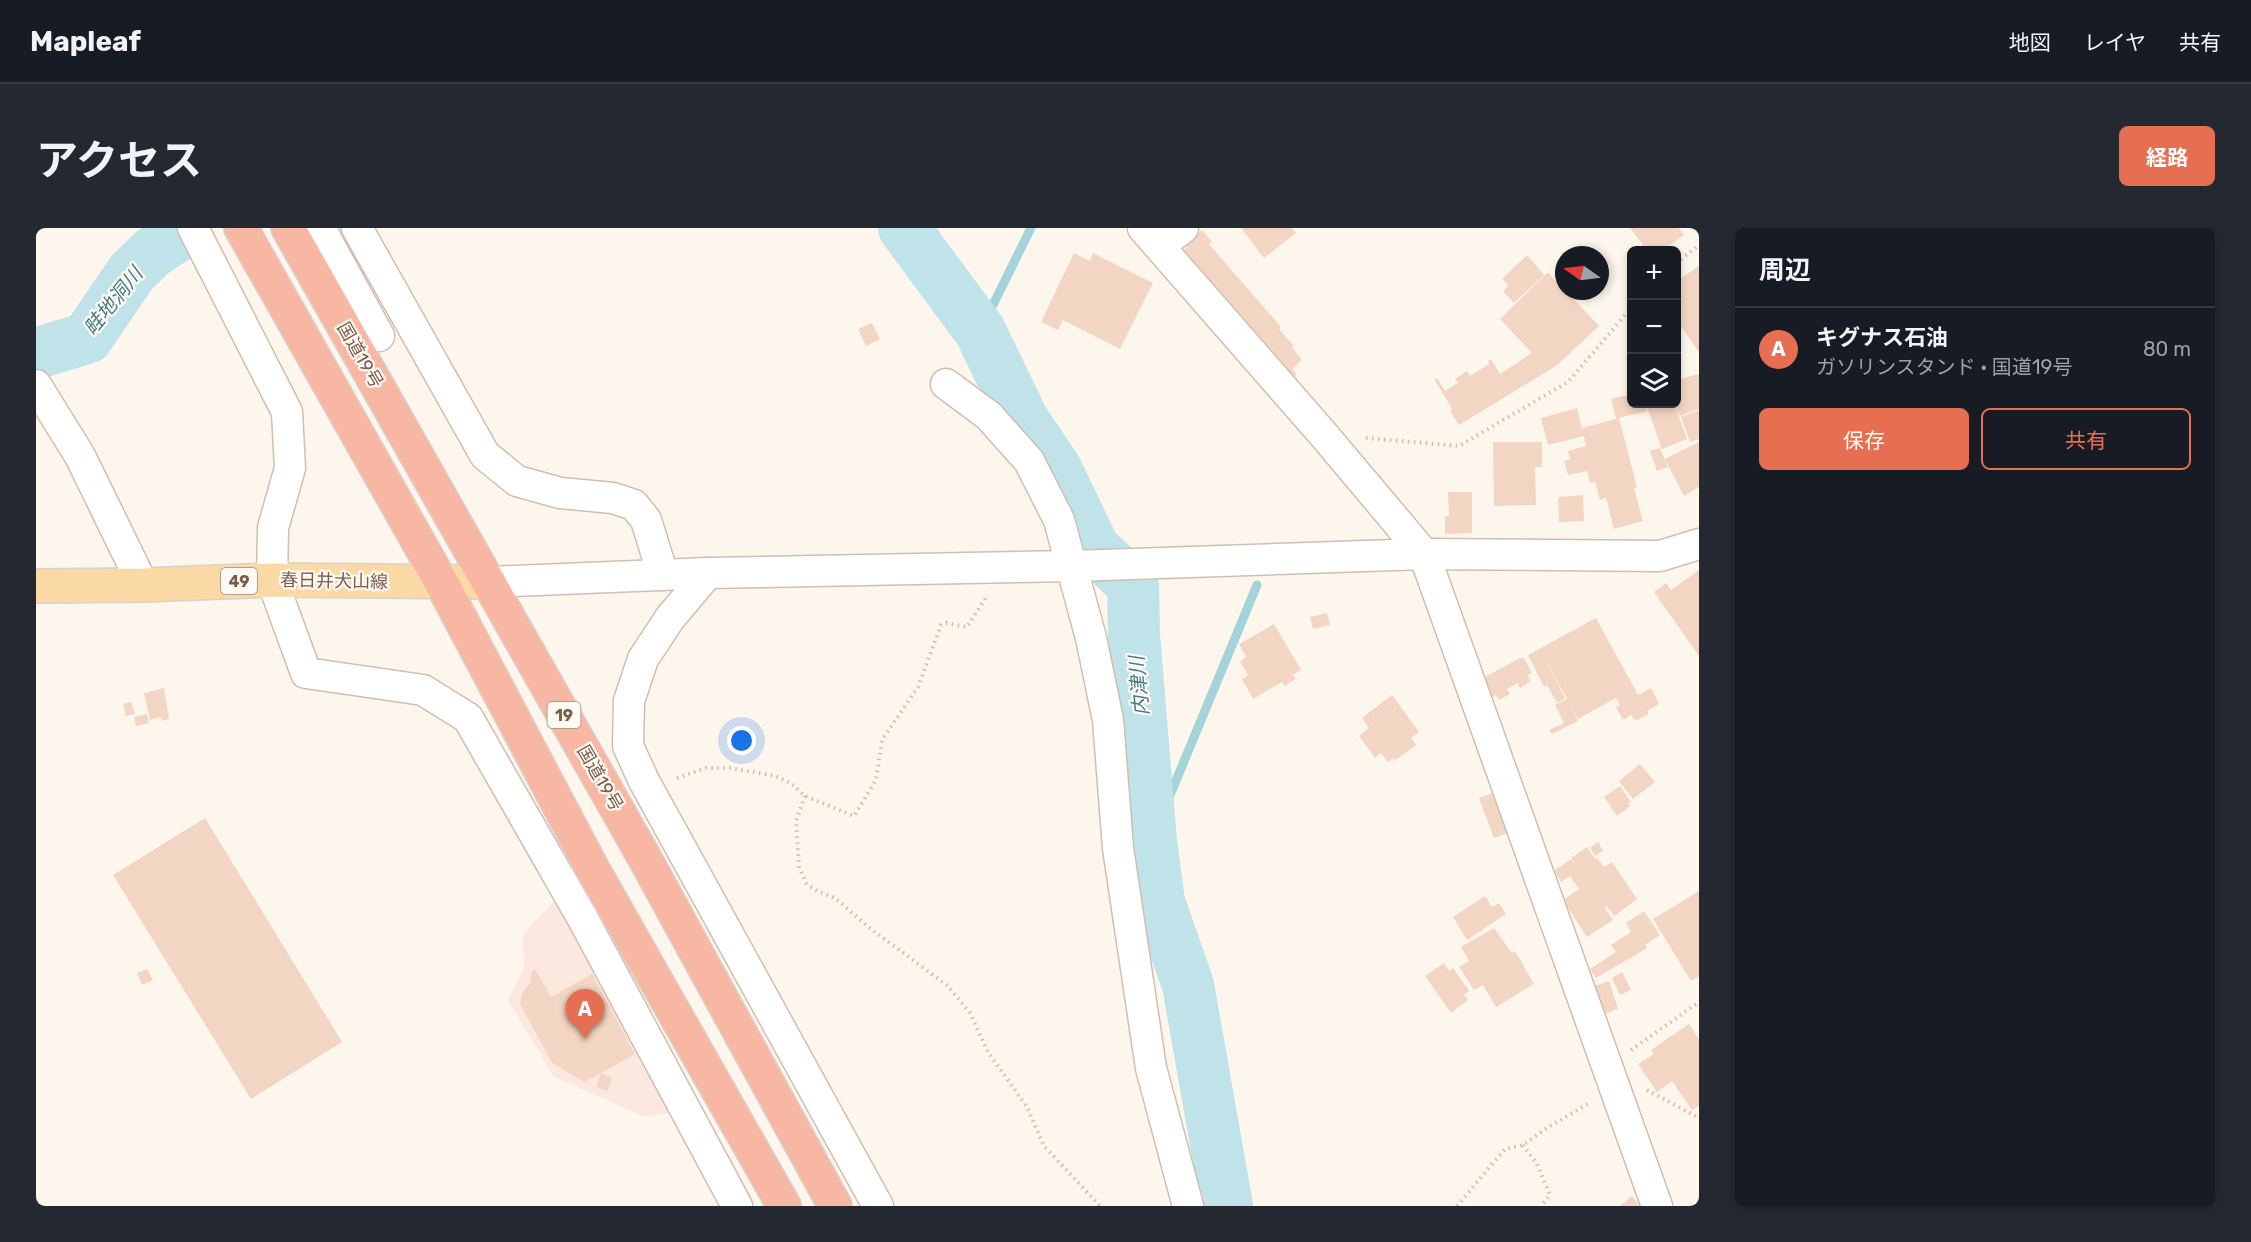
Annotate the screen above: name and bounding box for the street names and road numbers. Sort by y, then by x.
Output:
street label: 国道19号 [332,318,388,392]
road number: 49 [221,568,257,594]
street label: 春日井犬山線 [280,569,388,593]
road number: 19 [548,702,580,728]
street label: 国道19号 [572,741,628,815]

